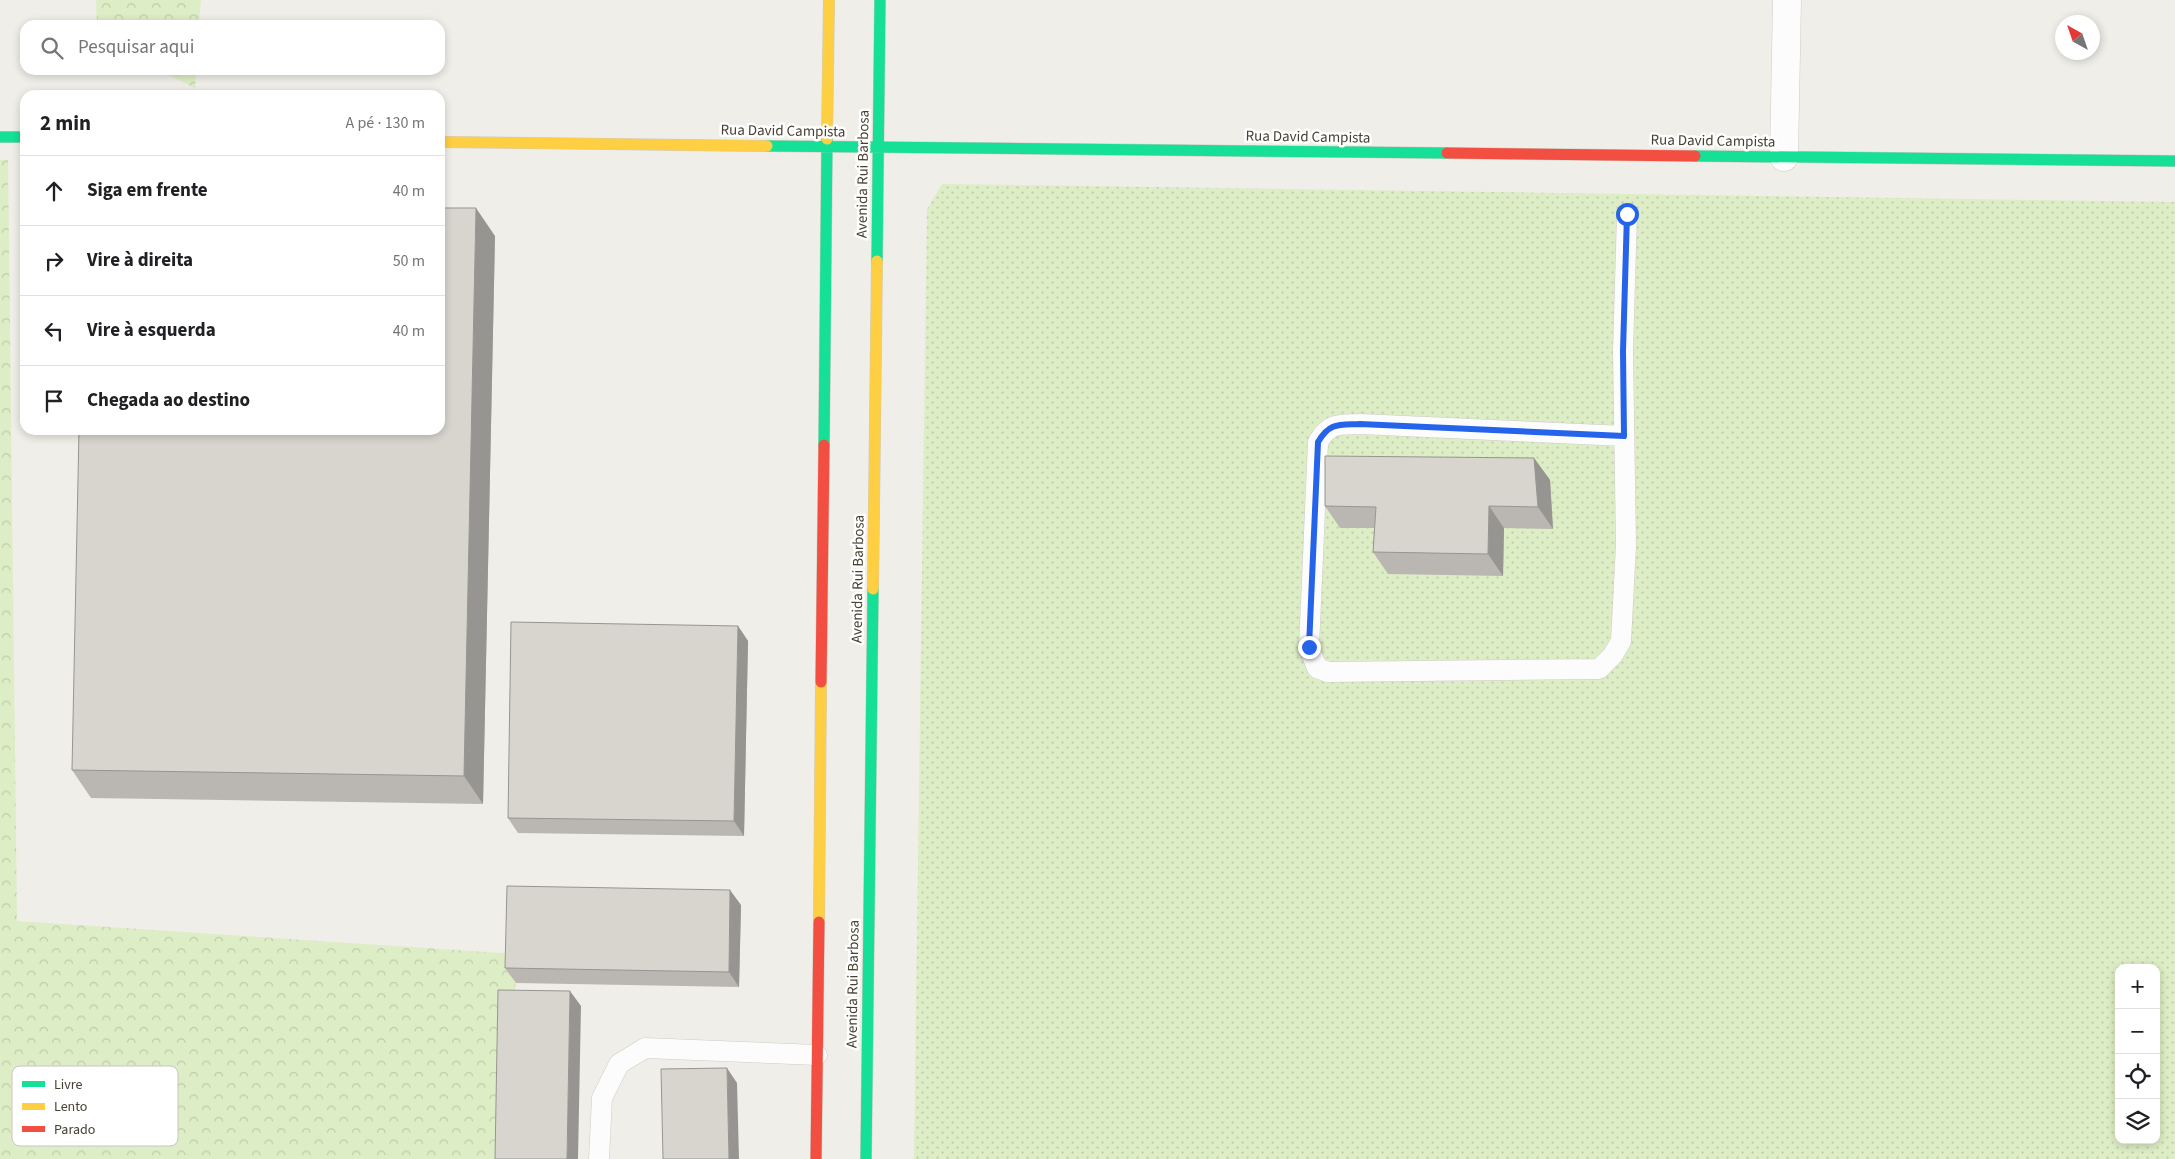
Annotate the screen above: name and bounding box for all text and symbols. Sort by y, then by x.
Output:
north arrow [2055,15,2100,60]
search box [20,20,445,75]
icon: search [38,34,66,62]
text: Pesquisar aqui [78,34,194,61]
text: 2 min [40,108,91,138]
street label: Avenida Rui Barbosa [851,110,875,238]
text: A pé · 130 m [346,112,425,134]
street label: Rua David Campista [720,119,846,143]
street label: Rua David Campista [1245,125,1371,149]
street label: Rua David Campista [1650,129,1776,153]
icon: ahead [40,177,68,205]
text: Siga em frente [87,177,208,204]
text: 40 m [393,180,425,202]
route start [1616,203,1639,226]
icon: right [40,247,68,275]
text: Vire à direita [87,247,193,274]
text: 50 m [393,250,425,272]
icon: left [40,317,68,345]
text: Vire à esquerda [87,317,216,344]
text: 40 m [393,320,425,342]
icon: arrive [40,387,68,415]
text: Chegada ao destino [87,387,250,414]
street label: Avenida Rui Barbosa [846,515,870,643]
route end [1298,636,1321,659]
street label: Avenida Rui Barbosa [841,920,865,1048]
map controls [2115,964,2160,1144]
button: + [2115,964,2160,1009]
button: − [2115,1009,2160,1054]
button: locate [2115,1054,2160,1099]
legend [12,1066,178,1146]
text: Livre [54,1075,83,1095]
text: Lento [54,1097,87,1117]
button: layers [2115,1099,2160,1144]
text: Parado [54,1120,95,1140]

